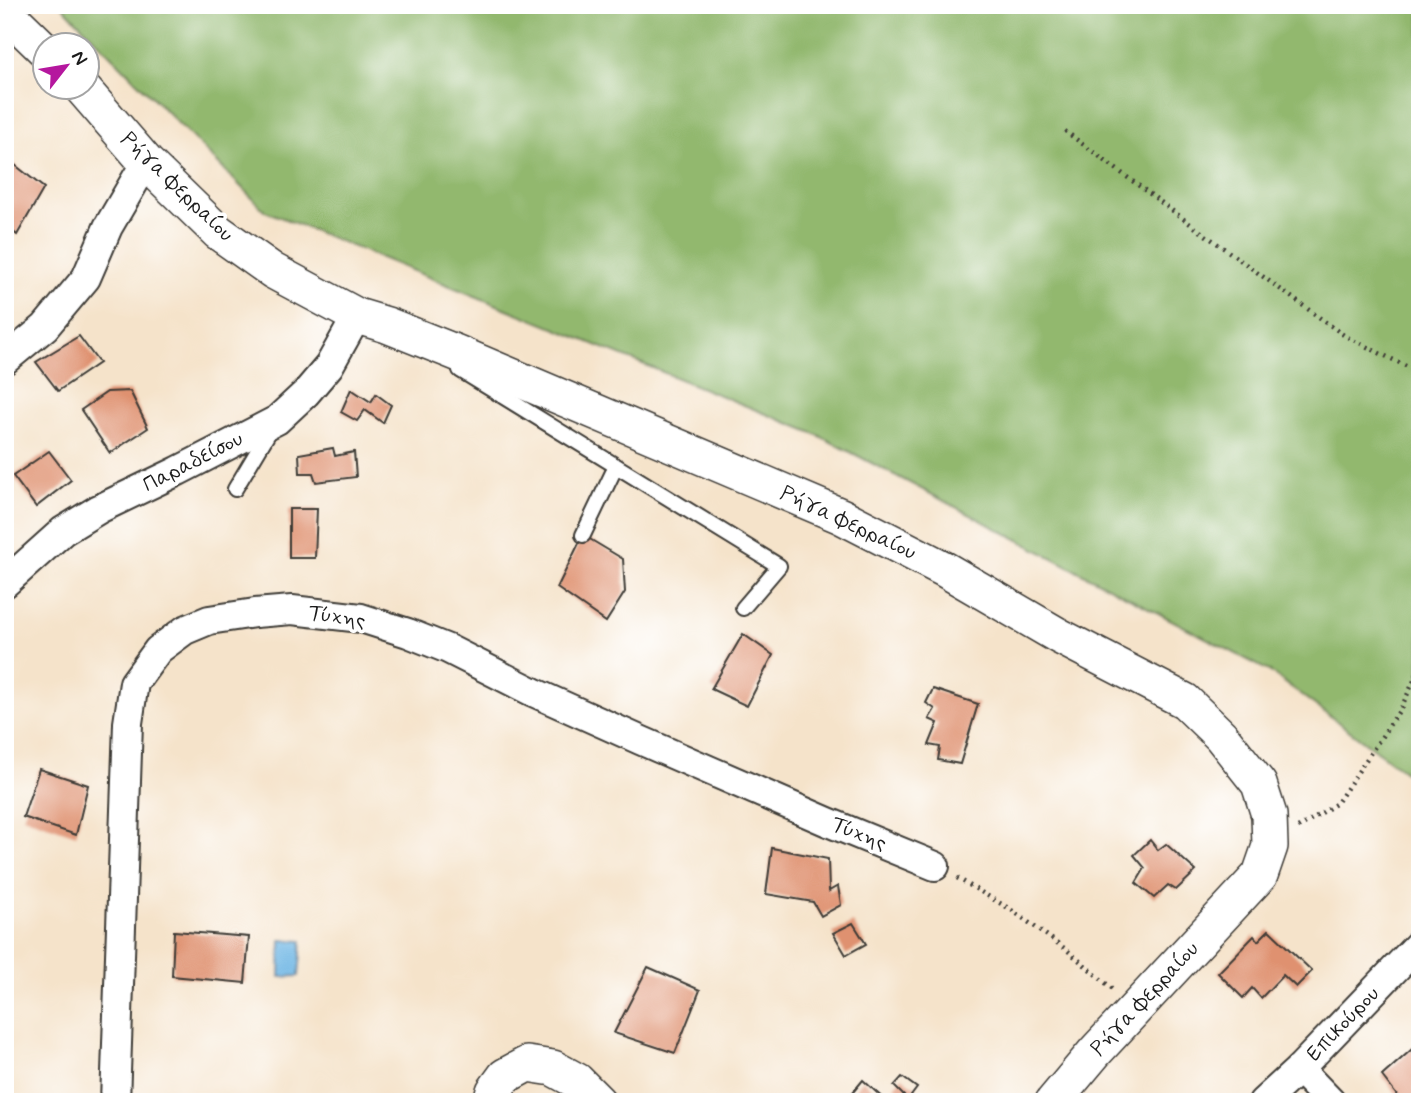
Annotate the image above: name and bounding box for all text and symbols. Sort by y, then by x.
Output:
north arrow [32,32,102,102]
text: N [65,46,93,70]
street label: Ρήγα Φερραίου [114,126,240,248]
street label: Παραδείσου [138,425,248,499]
street label: Ρήγα Φερραίου [776,479,920,567]
street label: Τύχης [307,599,367,635]
street label: Τύχης [827,810,891,858]
street label: Ρήγα Φερραίου [1085,936,1205,1062]
street label: Επικούρου [1300,980,1386,1068]

